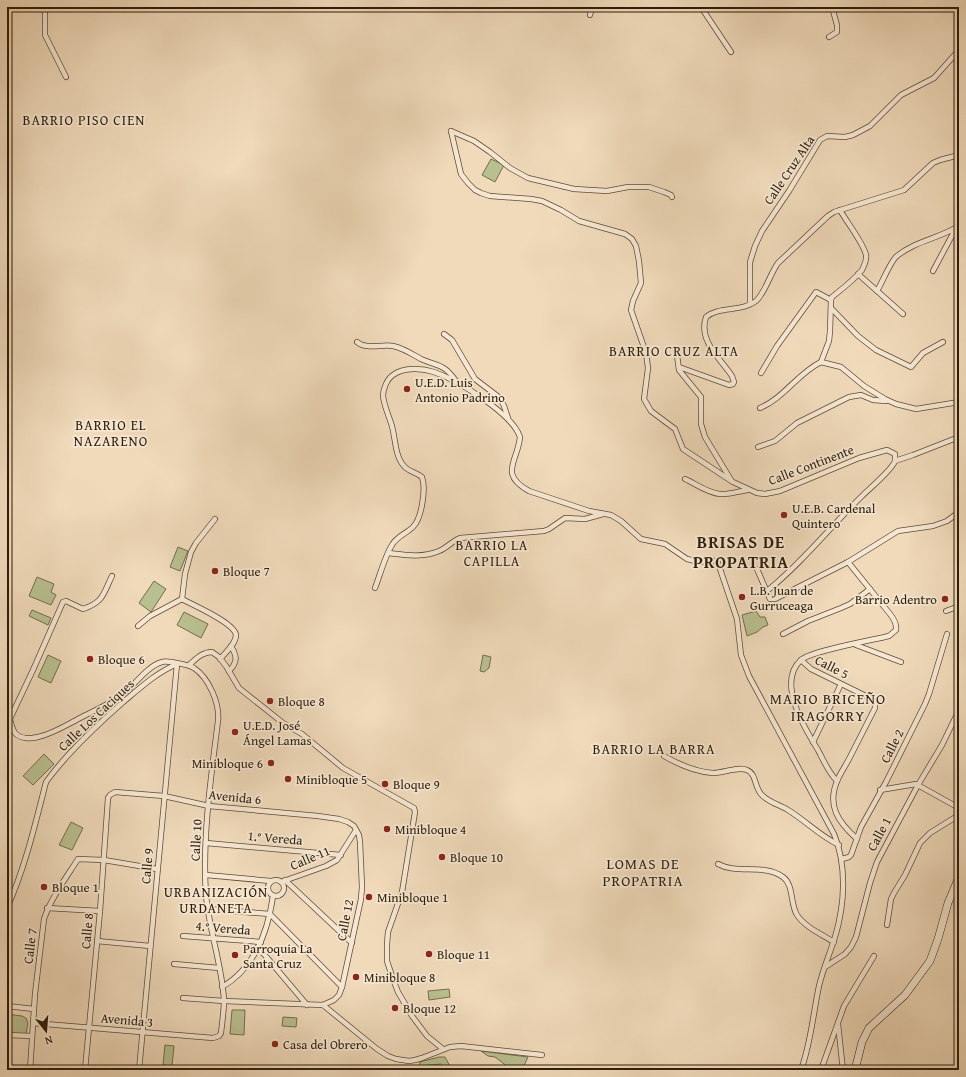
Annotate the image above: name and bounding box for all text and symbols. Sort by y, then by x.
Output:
district label: BARRIO PISO CIEN [23,110,145,130]
street label: Calle Cruz Alta [759,131,820,208]
district label: BARRIO CRUZ ALTA [609,341,739,361]
place label: U.E.D. Luis Antonio Padrino [415,373,505,407]
marker: U.E.D. Luis Antonio Padrino [402,384,412,394]
district label: BARRIO EL NAZARENO [74,415,148,451]
street label: Calle Continente [766,440,856,490]
place label: U.E.B. Cardenal Quintero [792,499,876,533]
marker: U.E.B. Cardenal Quintero [779,510,789,520]
district label: BRISAS DE PROPATRIA [693,529,789,574]
district label: BARRIO LA CAPILLA [456,535,528,571]
place label: Bloque 7 [223,562,270,581]
marker: Bloque 7 [210,566,220,576]
place label: L.B. Juan de Gurruceaga [750,581,814,615]
place label: Barrio Adentro [855,590,937,609]
marker: L.B. Juan de Gurruceaga [737,592,747,602]
marker: Barrio Adentro [940,594,950,604]
place label: Bloque 6 [98,650,145,669]
street label: Calle 5 [812,650,852,684]
marker: Bloque 6 [85,654,95,664]
street label: Calle Los Caciques [54,675,138,755]
district label: MARIO BRICEÑO IRAGORRY [770,688,886,726]
place label: Bloque 8 [278,692,325,711]
marker: Bloque 8 [265,696,275,706]
place label: U.E.D. José Ángel Lamas [243,716,312,750]
street label: Calle 2 [875,726,909,766]
marker: U.E.D. José Ángel Lamas [230,727,240,737]
district label: BARRIO LA BARRA [593,739,715,759]
place label: Minibloque 6 [192,754,263,773]
marker: Minibloque 6 [266,758,276,768]
place label: Minibloque 5 [296,770,367,789]
marker: Minibloque 5 [283,774,293,784]
place label: Bloque 9 [393,775,440,794]
marker: Bloque 9 [380,779,390,789]
street label: Avenida 6 [208,785,262,809]
street label: Calle 1 [862,814,896,854]
street label: Calle 10 [185,819,207,861]
place label: Minibloque 4 [395,820,466,839]
marker: Minibloque 4 [382,824,392,834]
street label: 1.° Vereda [247,826,304,850]
street label: Calle 11 [287,841,333,875]
street label: Calle 9 [136,847,158,885]
place label: Bloque 10 [450,848,503,867]
marker: Bloque 10 [437,852,447,862]
district label: LOMAS DE PROPATRIA [602,853,684,891]
place label: Bloque 1 [52,878,99,897]
marker: Bloque 1 [39,882,49,892]
district label: URBANIZACIÓN URDANETA [164,882,268,918]
place label: Minibloque 1 [377,888,448,907]
marker: Minibloque 1 [364,892,374,902]
street label: Calle 12 [332,898,358,942]
street label: Calle 8 [76,912,98,950]
street label: 4.° Vereda [195,916,252,940]
street label: Calle 7 [18,927,42,965]
place label: Parroquia La Santa Cruz [243,939,313,973]
place label: Bloque 11 [437,945,490,964]
marker: Bloque 11 [424,949,434,959]
marker: Parroquia La Santa Cruz [230,950,240,960]
place label: Minibloque 8 [364,968,435,987]
marker: Minibloque 8 [351,972,361,982]
place label: Bloque 12 [403,999,456,1018]
marker: Bloque 12 [390,1003,400,1013]
street label: Avenida 3 [100,1008,154,1032]
north arrow [26,1011,66,1051]
text: N [42,1032,55,1049]
place label: Casa del Obrero [283,1035,368,1054]
marker: Casa del Obrero [270,1039,280,1049]

